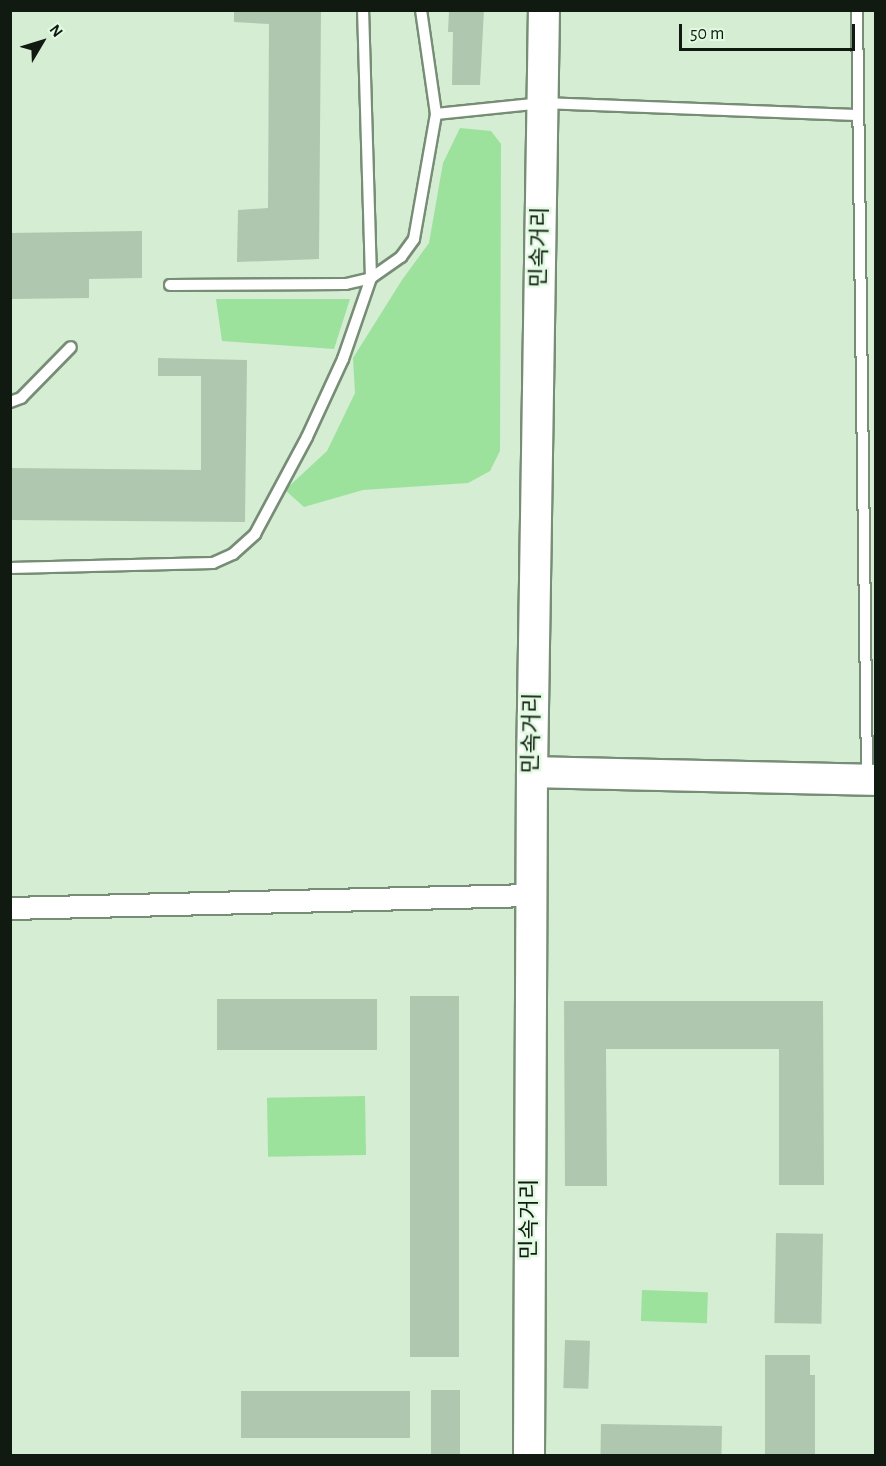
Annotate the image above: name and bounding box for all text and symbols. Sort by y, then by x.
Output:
north arrow [12,12,72,72]
scale bar [682,12,858,50]
text: N [46,22,66,40]
text: 50 m [690,25,724,43]
street label: 민속거리 [526,206,554,288]
street label: 민속거리 [518,692,546,774]
street label: 민속거리 [517,1179,543,1259]

